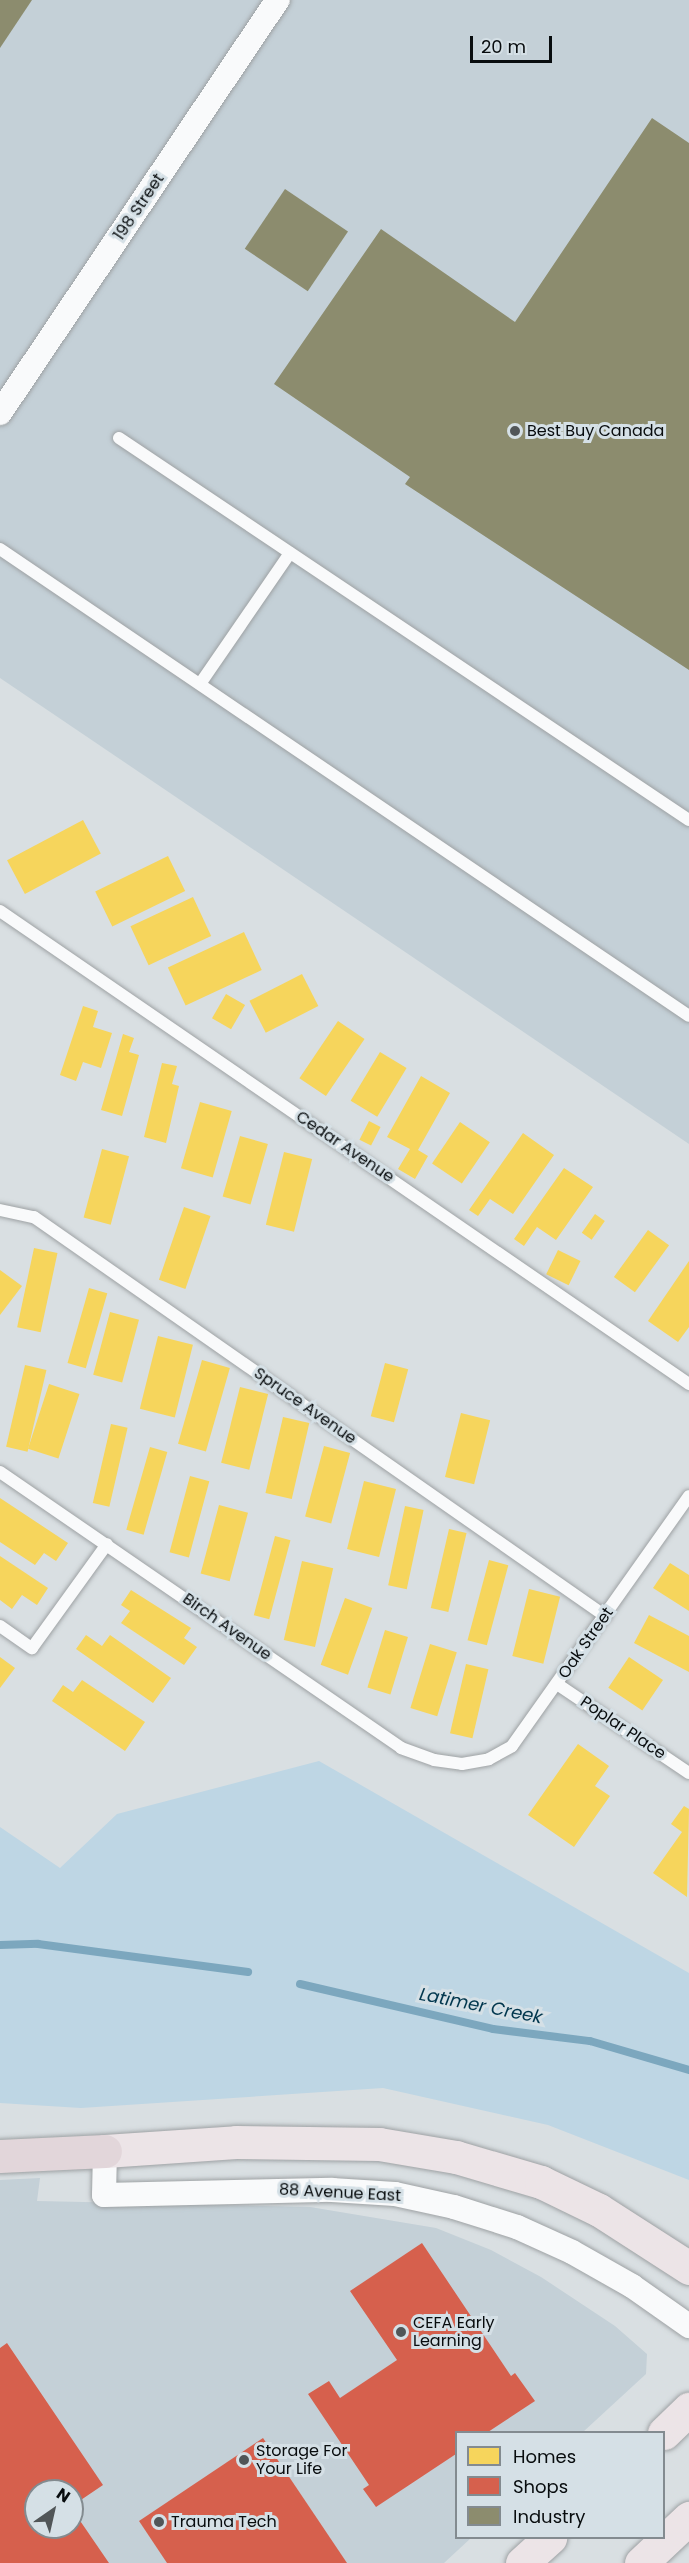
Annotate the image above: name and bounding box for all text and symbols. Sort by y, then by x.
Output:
scale bar [473,24,556,62]
text: 20 m [481,34,526,59]
street label: 198 Street [110,170,168,244]
place label: Best Buy Canada [527,421,664,441]
marker: Best Buy Canada [508,424,522,438]
street label: Cedar Avenue [292,1107,398,1187]
street label: Spruce Avenue [250,1364,360,1448]
street label: Birch Avenue [179,1589,275,1665]
street label: Oak Street [554,1604,618,1682]
street label: Poplar Place [577,1692,669,1764]
water label: Latimer Creek [418,1983,544,2029]
street label: 88 Avenue East [279,2180,401,2206]
place label: CEFA Early Learning [413,2313,495,2351]
marker: CEFA Early Learning [394,2325,408,2339]
legend [455,2431,665,2539]
place label: Storage For Your Life [256,2441,348,2479]
text: Homes [513,2444,576,2469]
marker: Storage For Your Life [237,2453,251,2467]
text: Shops [513,2474,568,2499]
north arrow [24,2479,84,2539]
text: N [52,2482,75,2508]
text: Industry [513,2504,585,2529]
place label: Trauma Tech [171,2512,277,2532]
marker: Trauma Tech [152,2515,166,2529]

